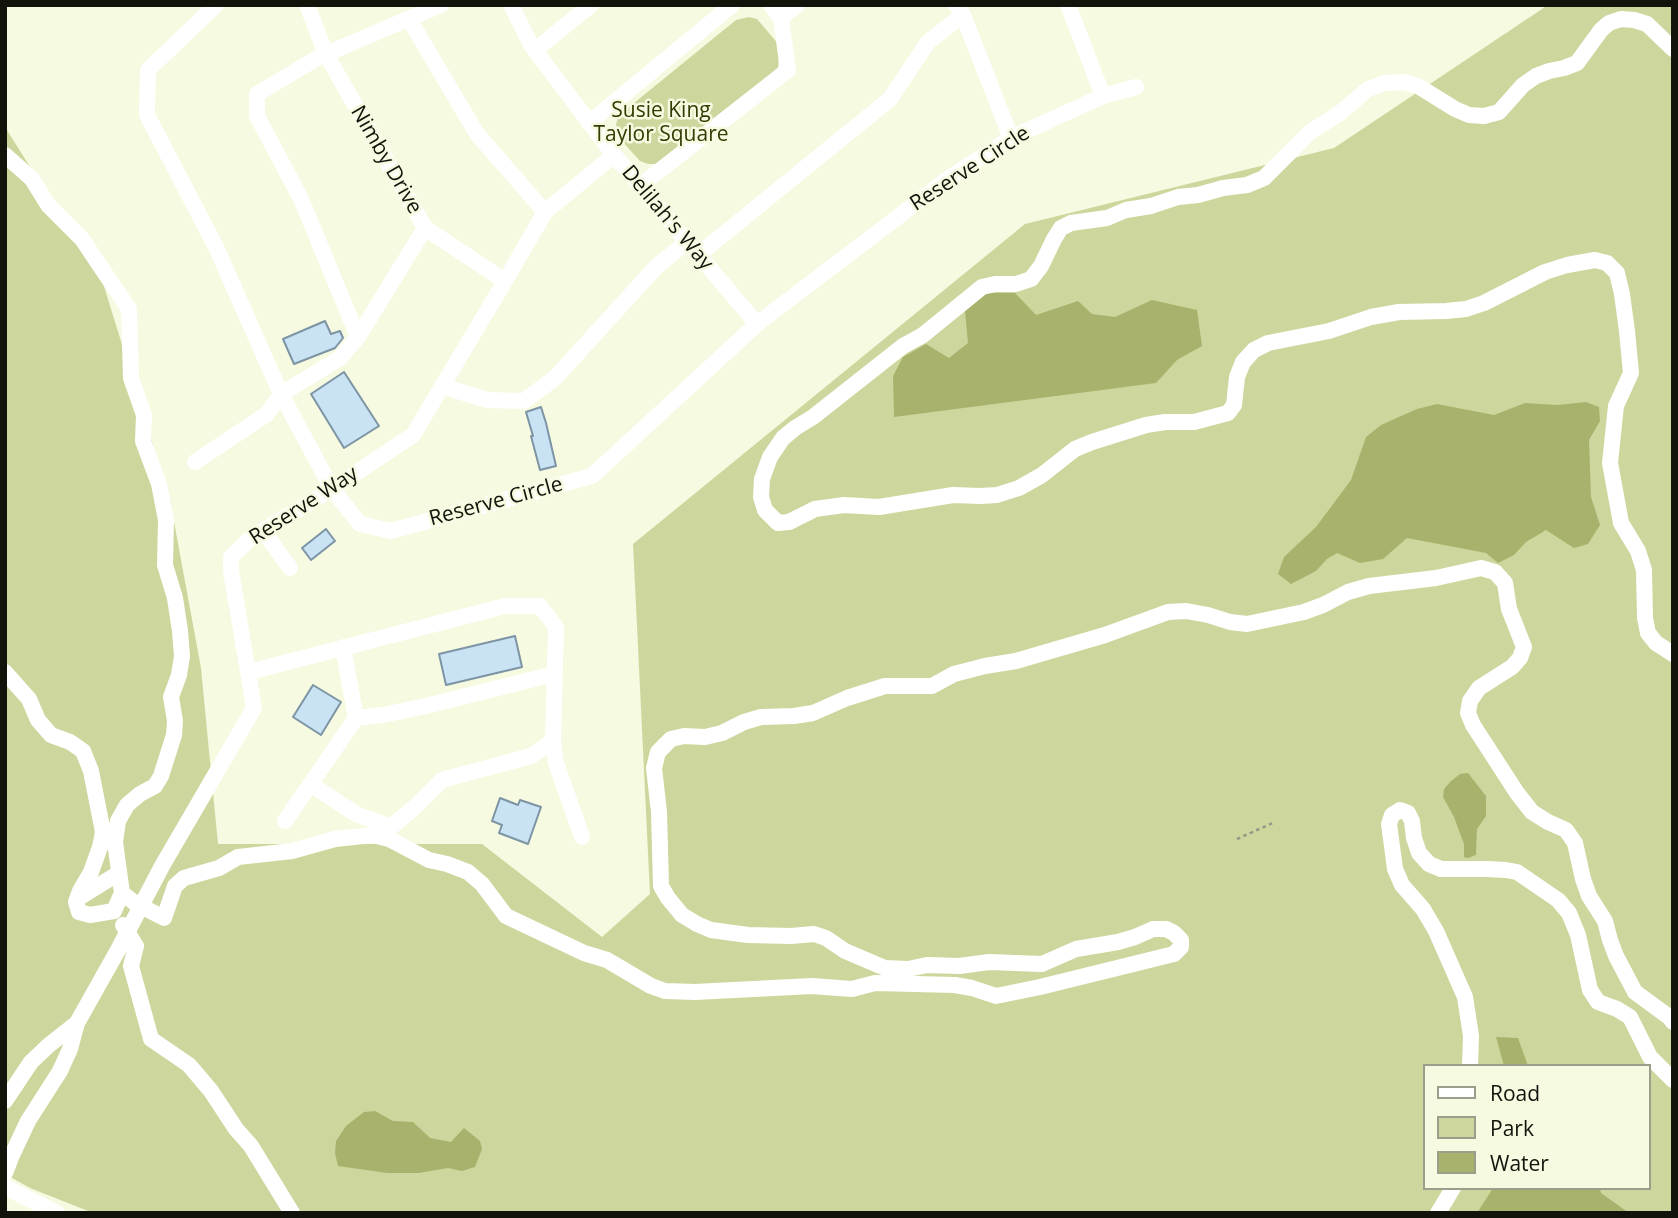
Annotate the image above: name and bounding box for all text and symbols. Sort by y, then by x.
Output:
park label: Susie King Taylor Square [593,98,729,148]
street label: Nimby Drive [345,101,427,219]
street label: Reserve Circle [906,121,1034,217]
street label: Delilah's Way [616,160,718,276]
street label: Reserve Way [245,462,363,550]
street label: Reserve Circle [427,472,565,532]
legend [1422,1064,1650,1190]
text: Road [1490,1079,1540,1107]
text: Park [1490,1114,1534,1142]
text: Water [1490,1149,1549,1177]

